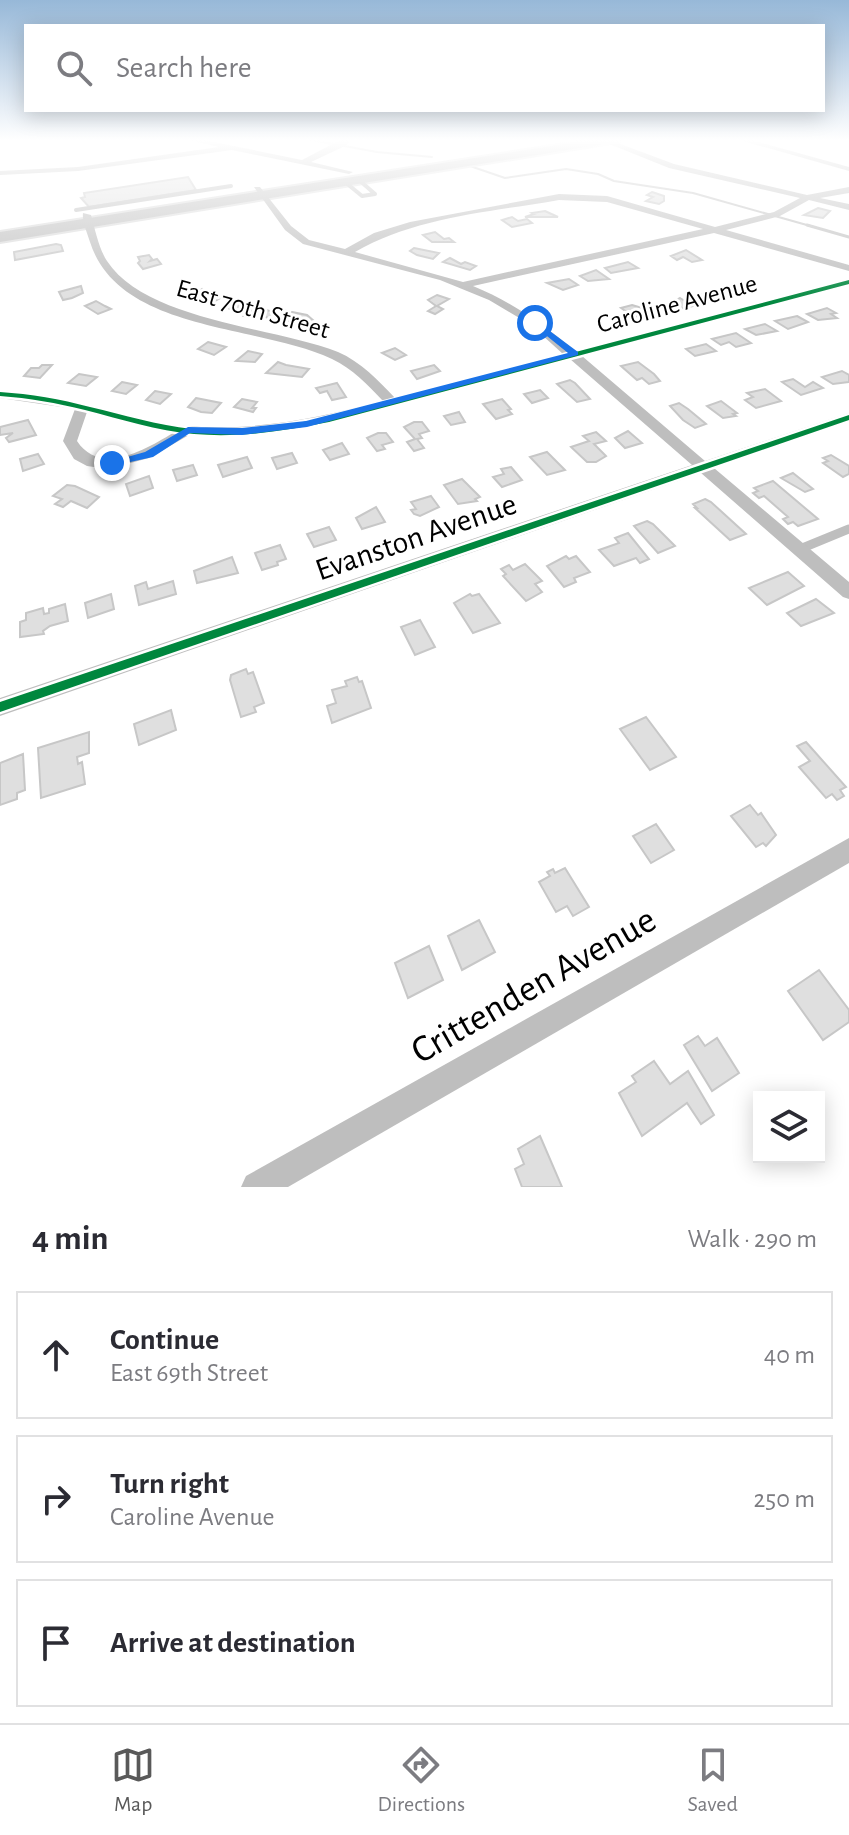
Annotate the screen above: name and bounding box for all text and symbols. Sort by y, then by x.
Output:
search box [24,24,825,112]
icon: search [52,46,96,90]
text: Search here [116,53,252,83]
street label: Caroline Avenue [594,270,760,338]
street label: East 70th Street [173,275,333,343]
route start [517,305,553,341]
route end [94,445,130,481]
street label: Evanston Avenue [311,488,521,586]
street label: Crittenden Avenue [405,901,663,1071]
map controls [753,1091,825,1163]
button: layers [753,1091,825,1163]
text: 4 min [32,1222,109,1256]
text: Walk · 290 m [687,1226,817,1252]
text: Continue [110,1325,219,1355]
icon: ahead [34,1333,78,1377]
text: 40 m [764,1342,815,1368]
text: East 69th Street [110,1360,268,1386]
text: Turn right [110,1469,229,1499]
icon: right [34,1477,78,1521]
text: 250 m [753,1486,815,1512]
text: Caroline Avenue [110,1504,275,1530]
icon: arrive [34,1621,78,1665]
text: Arrive at destination [110,1628,356,1658]
tab: Map [111,1743,155,1817]
tab: Directions [377,1743,465,1817]
tab: Saved [687,1743,738,1817]

